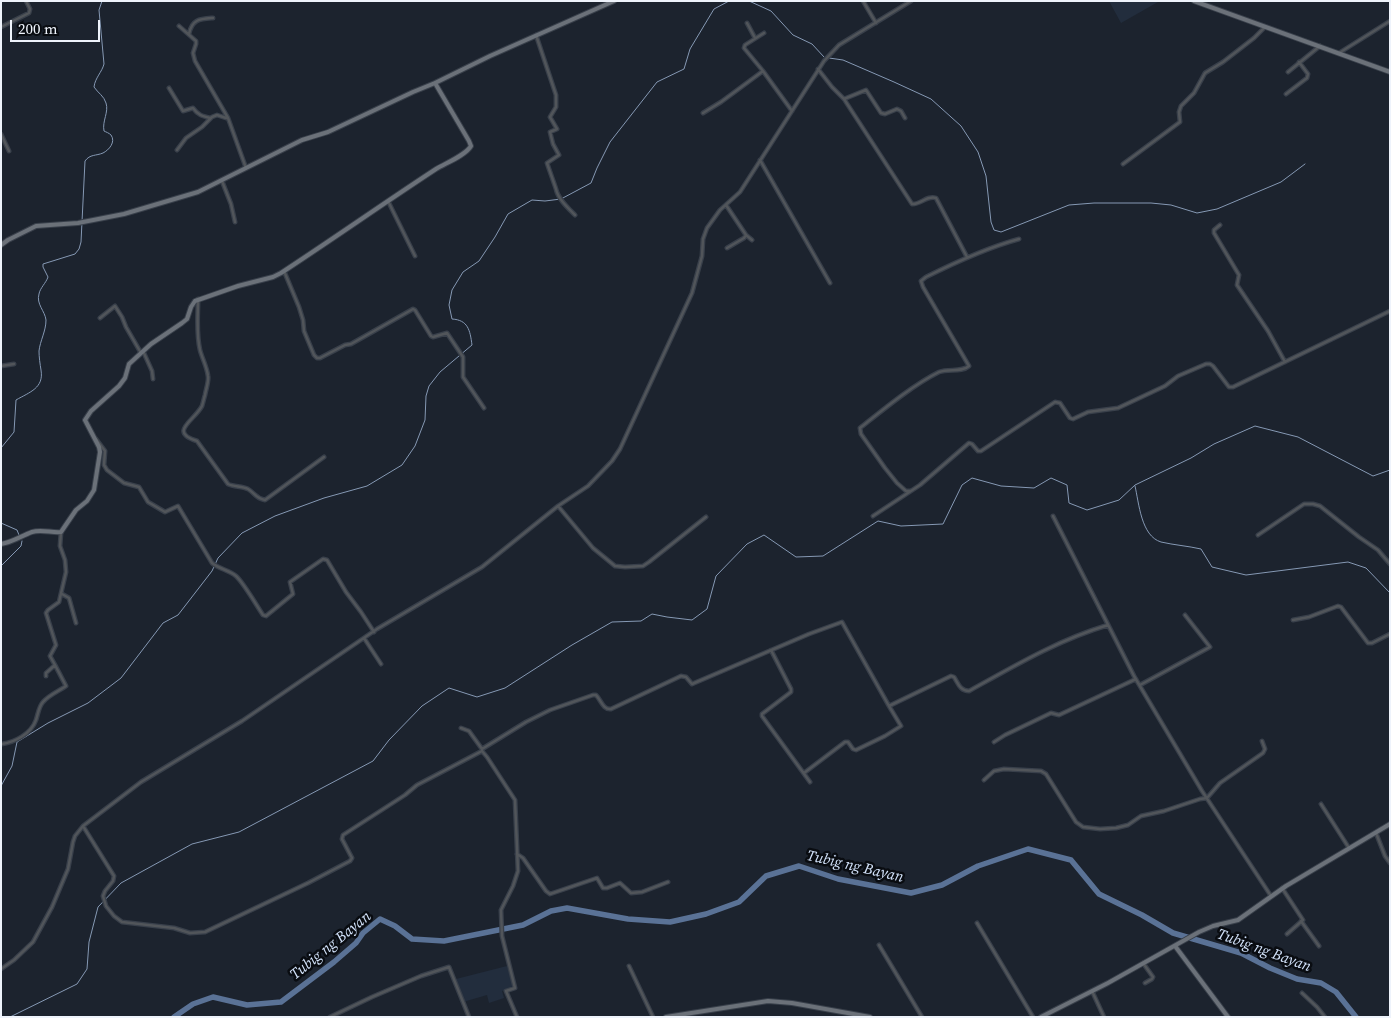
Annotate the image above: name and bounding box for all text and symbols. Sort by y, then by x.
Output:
scale bar [12,10,102,42]
text: 200 m [18,18,58,39]
water label: Tubig ng Bayan [805,847,905,887]
water label: Tubig ng Bayan [287,908,375,984]
water label: Tubig ng Bayan [1215,926,1313,976]

